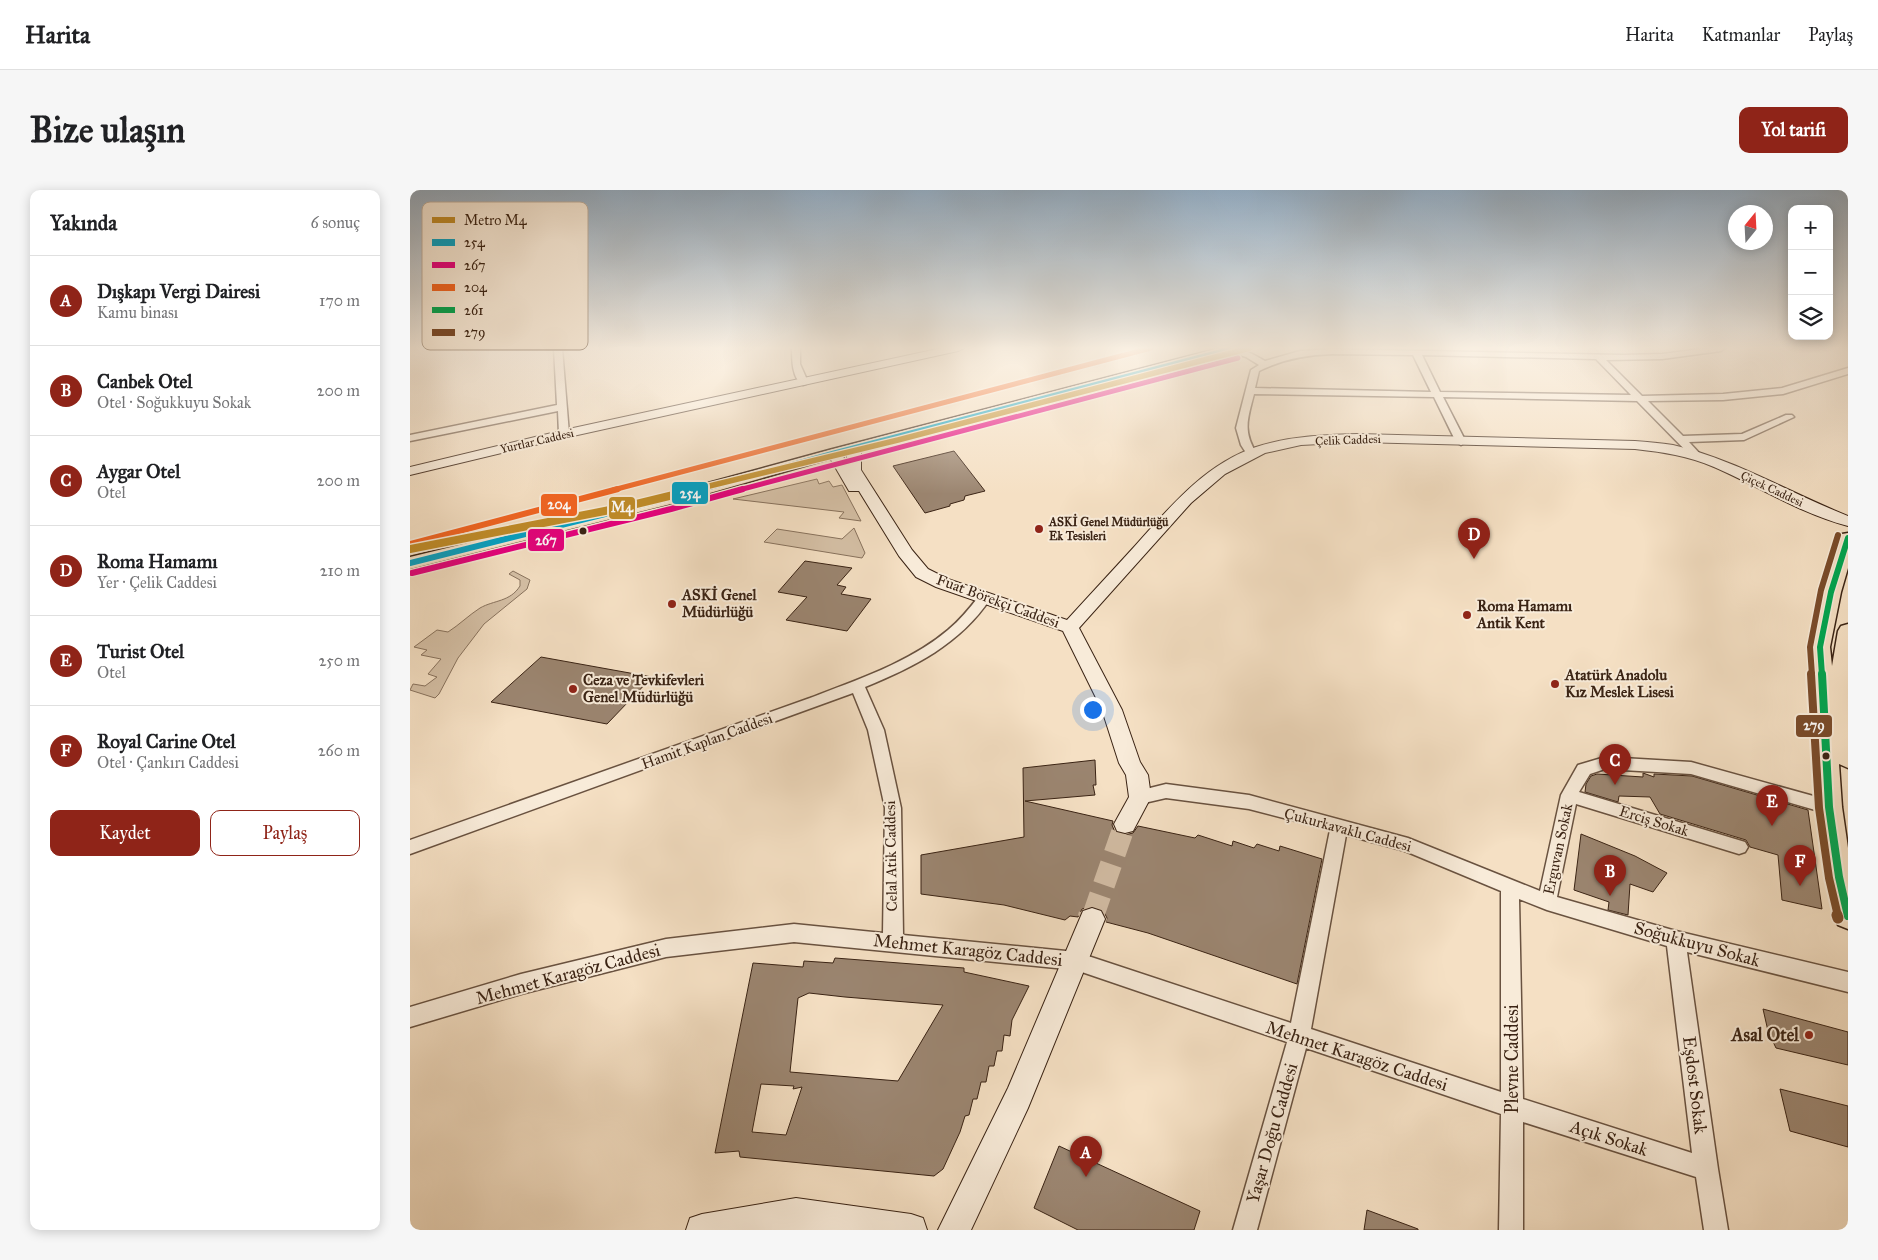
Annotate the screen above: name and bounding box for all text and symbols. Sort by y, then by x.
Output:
text: Harita [25,20,90,50]
text: Harita [1625,24,1674,46]
text: Katmanlar [1702,24,1780,46]
text: Paylaş [1808,24,1853,46]
button: Yol tarifi [1739,107,1848,153]
text: Bize ulaşın [30,109,185,152]
legend [422,202,588,350]
north arrow [1728,205,1773,250]
map controls [1788,205,1833,340]
button: + [1788,205,1833,250]
text: Yakında [50,210,117,236]
text: Metro M4 [464,212,528,229]
text: 6 sonuç [310,213,360,232]
text: 254 [464,234,486,251]
button: − [1788,250,1833,295]
text: 267 [464,257,486,274]
text: 204 [464,279,488,296]
text: Dışkapı Vergi Dairesi [97,280,260,303]
text: A [61,291,71,310]
text: 170 m [319,291,360,310]
button: layers [1788,295,1833,340]
text: 261 [464,302,484,319]
text: Kamu binası [97,303,178,322]
text: 279 [464,324,486,341]
text: Canbek Otel [97,370,192,393]
text: B [61,381,71,400]
text: 200 m [317,381,360,400]
text: Otel · Soğukkuyu Sokak [97,393,251,412]
street label: Yurtlar Caddesi [499,426,576,456]
street label: Çelik Caddesi [1315,432,1382,448]
text: Aygar Otel [97,460,180,483]
street label: Çiçek Caddesi [1738,468,1806,510]
text: C [61,471,71,490]
text: 200 m [317,471,360,490]
line badge: 254 [671,481,709,505]
text: Otel [97,483,126,502]
text: 254 [680,485,702,503]
line badge: 204 [540,493,578,517]
text: 204 [548,496,572,514]
line badge: M4 [608,496,636,520]
text: M4 [611,499,634,517]
place label: ASKİ Genel Müdürlüğü Ek Tesisleri [1048,513,1169,543]
pin: D [1458,518,1490,559]
marker: ASKİ Genel Müdürlüğü Ek Tesisleri [1033,523,1045,535]
unlabelled marker [578,526,588,536]
line badge: 267 [527,528,565,552]
text: 267 [535,532,557,549]
text: Roma Hamamı [97,550,218,573]
text: D [60,561,72,580]
text: 210 m [320,561,360,580]
street label: Fuat Börekçi Caddesi [934,570,1062,632]
text: Yer · Çelik Caddesi [97,573,217,592]
place label: ASKİ Genel Müdürlüğü [681,585,758,622]
place label: Roma Hamamı Antik Kent [1476,597,1573,632]
marker: ASKİ Genel Müdürlüğü [666,598,678,610]
marker: Roma Hamamı Antik Kent [1461,609,1473,621]
text: Turist Otel [97,640,184,663]
text: E [60,651,72,670]
text: 250 m [319,651,360,670]
text: Otel [97,663,126,682]
place label: Atatürk Anadolu Kız Meslek Lisesi [1564,666,1675,701]
place label: Ceza ve Tevkifevleri Genel Müdürlüğü [583,671,705,707]
marker: Atatürk Anadolu Kız Meslek Lisesi [1549,678,1561,690]
marker: Ceza ve Tevkifevleri Genel Müdürlüğü [567,683,579,695]
your location [1080,697,1106,723]
street label: Hamit Kaplan Caddesi [639,709,775,773]
line badge: 279 [1795,714,1833,738]
text: 279 [1803,717,1825,735]
text: Royal Carine Otel [97,730,236,753]
text: F [61,741,71,760]
text: 260 m [318,741,360,760]
pin: C [1599,744,1631,785]
unlabelled marker [1821,751,1831,761]
text: Otel · Çankırı Caddesi [97,753,239,772]
pin: E [1756,785,1788,826]
street label: Celal Atik Caddesi [881,800,901,912]
street label: Erguvan Sokak [1540,802,1576,896]
street label: Erciş Sokak [1617,802,1691,840]
street label: Çukurkavaklı Caddesi [1282,804,1414,856]
button: Kaydet [50,810,200,856]
button: Paylaş [210,810,360,856]
pin: F [1784,845,1816,886]
pin: B [1594,855,1626,896]
street label: Soğukkuyu Sokak [1631,917,1763,973]
street label: Mehmet Karagöz Caddesi [872,929,1064,972]
street label: Mehmet Karagöz Caddesi [473,939,663,1010]
street label: Plevne Caddesi [1501,1004,1523,1114]
street label: Mehmet Karagöz Caddesi [1263,1016,1451,1097]
place label: Asal Otel [1731,1024,1800,1046]
marker: Asal Otel [1803,1029,1815,1041]
street label: Eşdost Sokak [1678,1035,1712,1136]
street label: Yaşar Doğu Caddesi [1241,1060,1304,1206]
street label: Açık Sokak [1566,1115,1651,1161]
pin: A [1070,1136,1102,1177]

